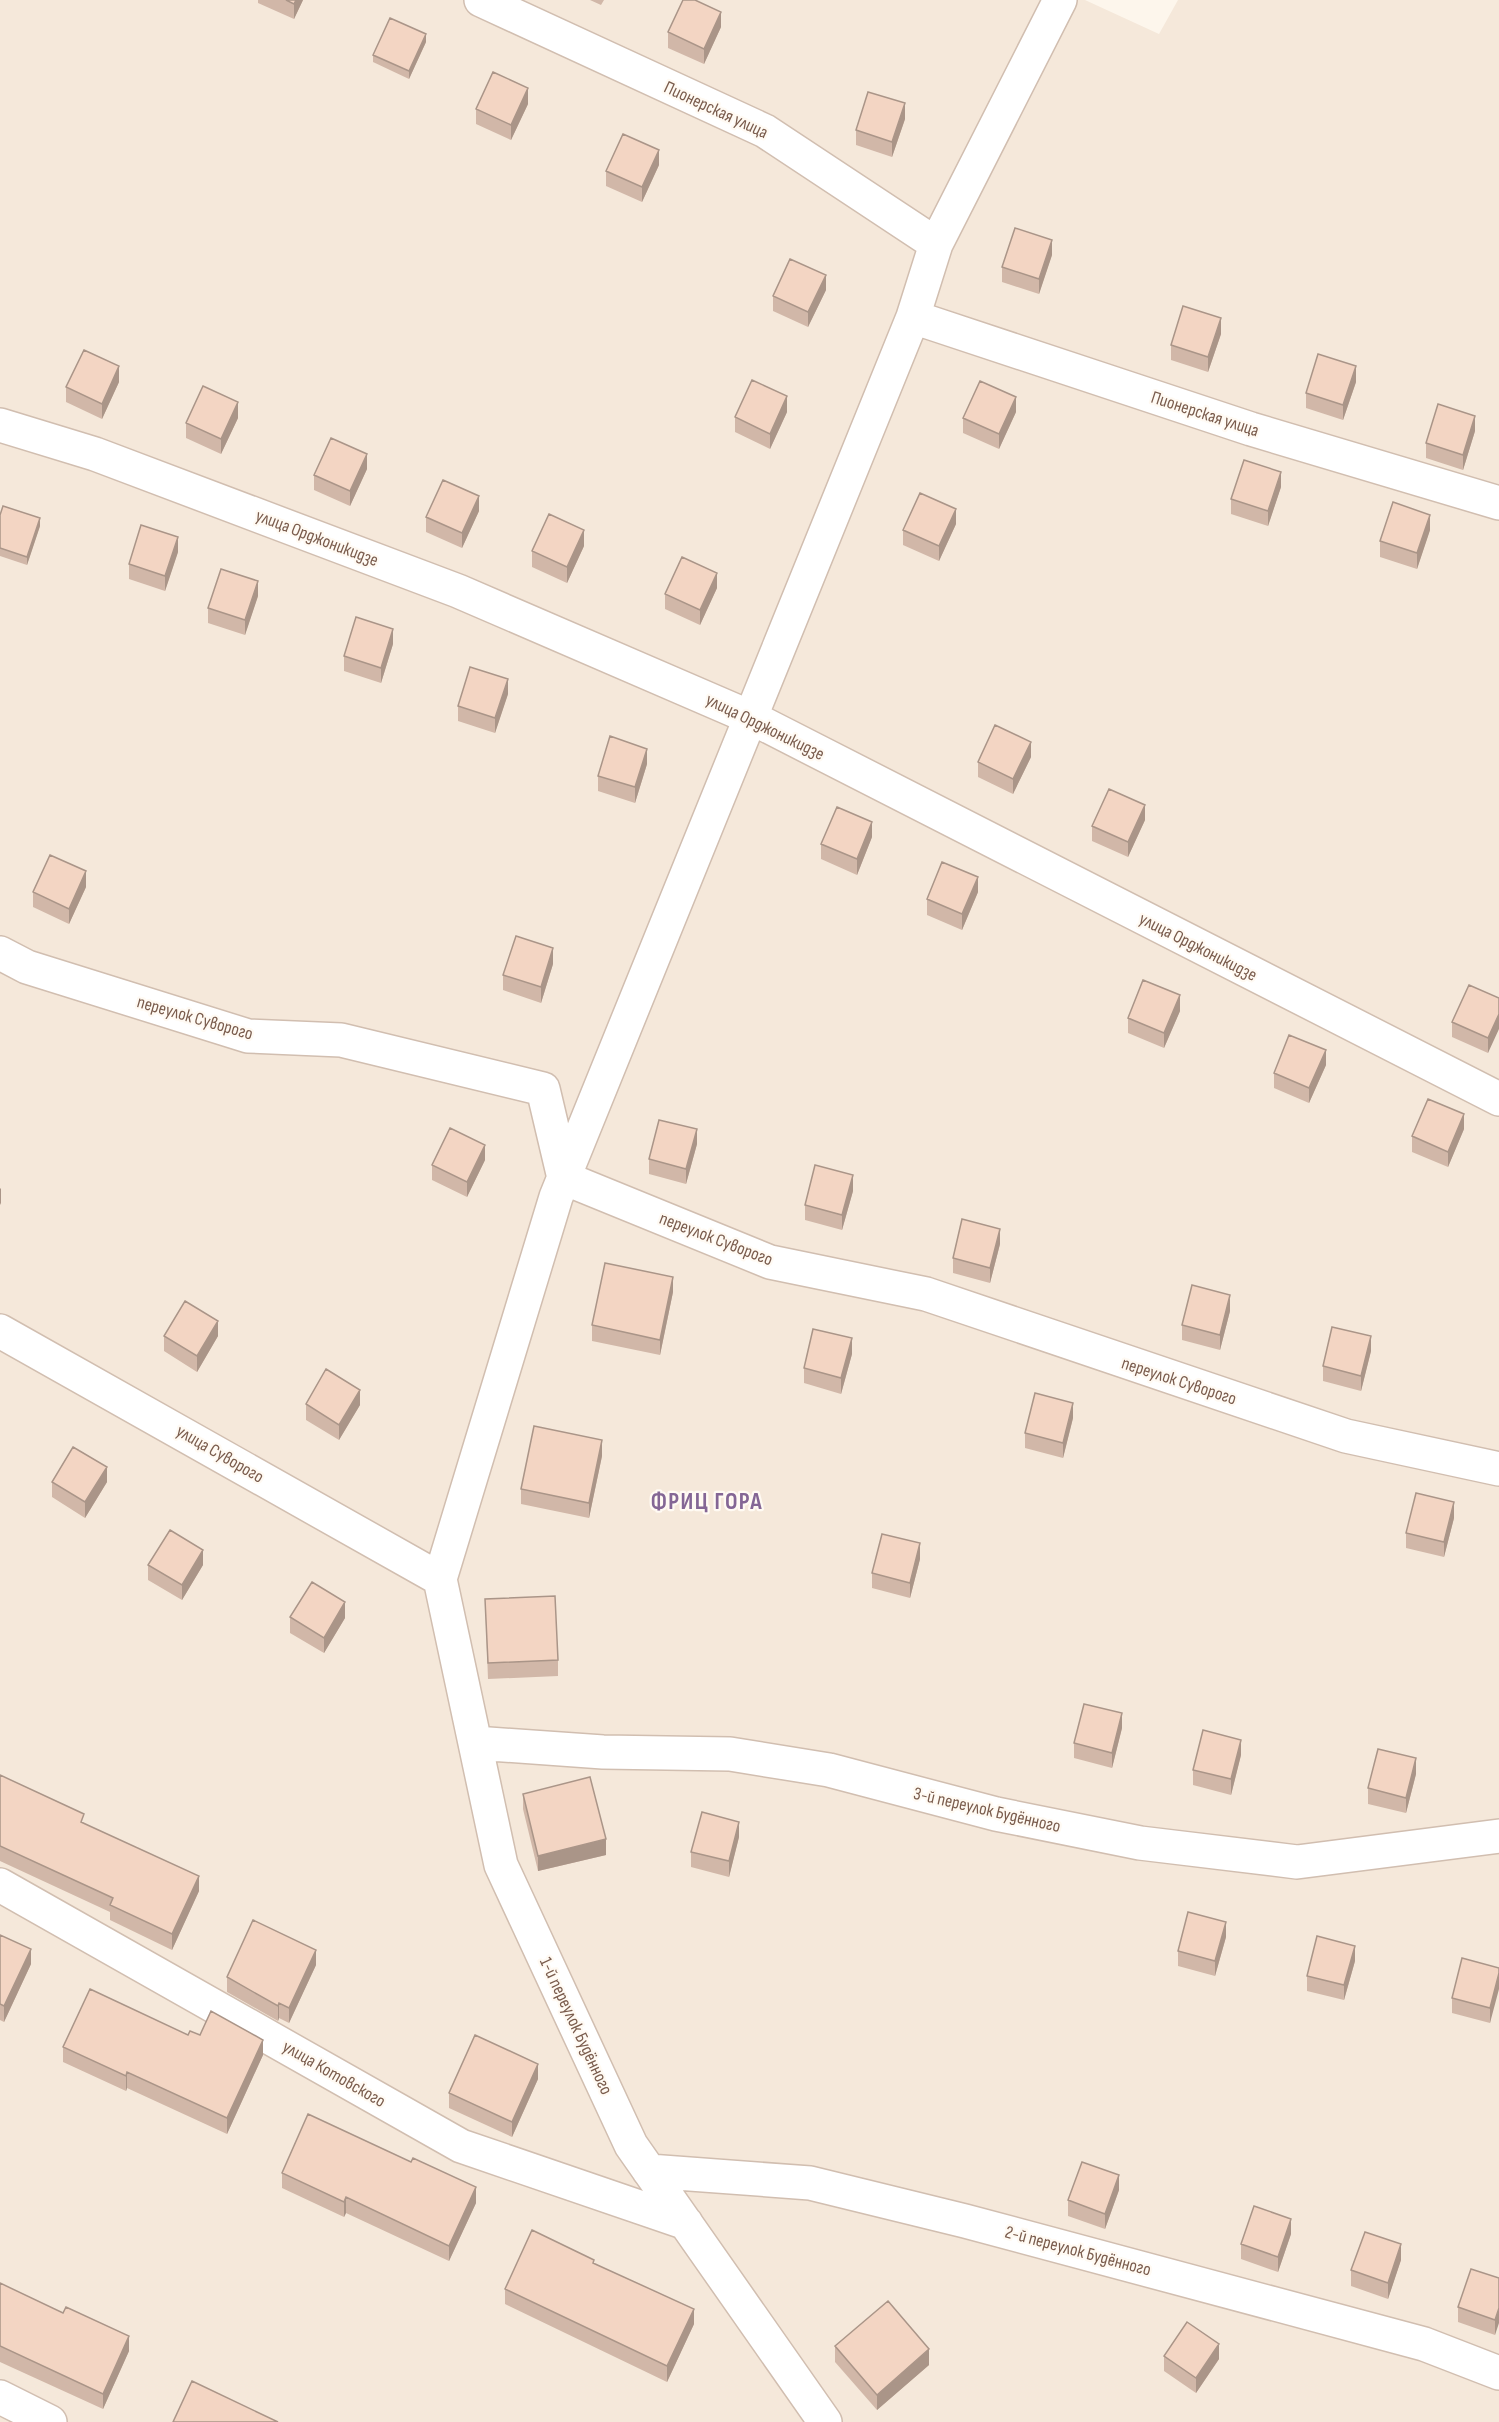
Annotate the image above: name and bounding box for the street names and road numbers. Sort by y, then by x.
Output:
street label: Пионерская улица [661,77,771,143]
street label: Пионерская улица [1148,387,1262,441]
street label: улица Орджоникидзе [253,505,381,571]
street label: улица Орджоникидзе [702,689,828,765]
street label: улица Орджоникидзе [1136,908,1260,986]
street label: переулок Суворого [135,991,255,1045]
street label: переулок Суворого [656,1208,776,1270]
street label: переулок Суворого [1119,1353,1239,1409]
street label: улица Суворого [172,1420,268,1488]
street label: 3-й переулок Будённого [911,1783,1063,1837]
street label: 1-й переулок Будённого [535,1954,617,2098]
street label: улица Котовского [279,2036,389,2112]
street label: 2-й переулок Будённого [1003,2221,1153,2281]

